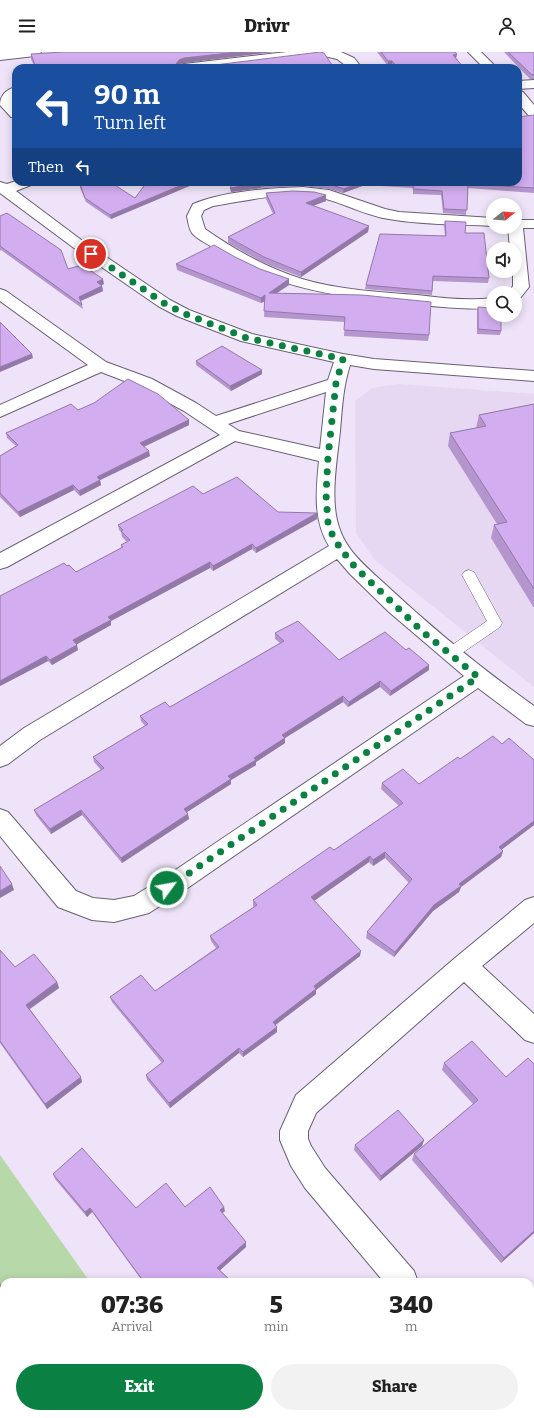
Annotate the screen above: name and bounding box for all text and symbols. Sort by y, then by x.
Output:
icon: menu [16,15,38,37]
text: Drivr [244,15,290,37]
icon: person [496,15,518,37]
text: 90 m [94,78,160,111]
icon: left [28,80,80,132]
text: Turn left [94,112,166,134]
icon: left [72,156,94,178]
text: Then [28,158,64,176]
north arrow [486,198,522,234]
map controls [486,198,522,322]
pin [74,237,108,271]
button: sound [486,242,522,278]
icon: arrive [80,243,102,265]
button: search [486,286,522,322]
position arrow [146,867,188,909]
text: 07:36 [101,1291,163,1319]
text: 5 [270,1291,283,1319]
text: 340 [389,1291,433,1319]
text: Arrival [111,1319,153,1334]
text: min [264,1319,289,1334]
text: m [405,1319,417,1334]
button: Exit [16,1364,263,1410]
button: Share [271,1364,518,1410]

